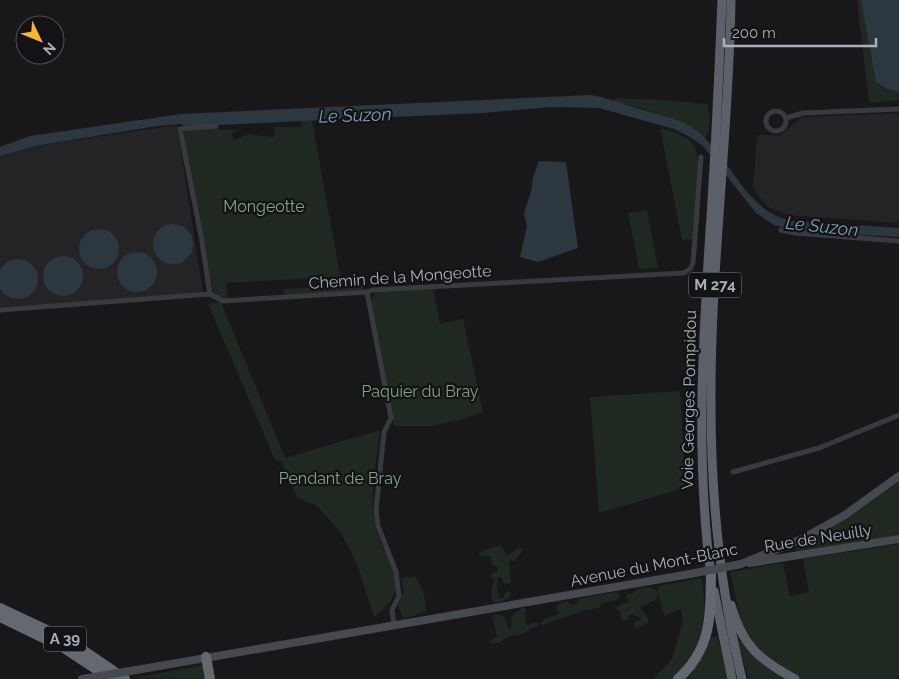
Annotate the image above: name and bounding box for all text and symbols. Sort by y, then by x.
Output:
north arrow [15,15,65,65]
scale bar [724,15,876,47]
text: 200 m [732,24,776,42]
text: N [40,40,59,58]
water label: Le Suzon [318,103,392,127]
park label: Mongeotte [223,197,305,216]
water label: Le Suzon [785,212,859,240]
street label: Chemin de la Mongeotte [308,261,492,293]
road number: M 274 [689,272,741,298]
street label: Voie Georges Pompidou [678,310,700,490]
park label: Paquier du Bray [361,382,479,401]
park label: Pendant de Bray [279,469,402,488]
street label: Rue de Neuilly [763,520,873,556]
street label: Avenue du Mont-Blanc [569,539,740,591]
road number: A 39 [44,626,86,652]

